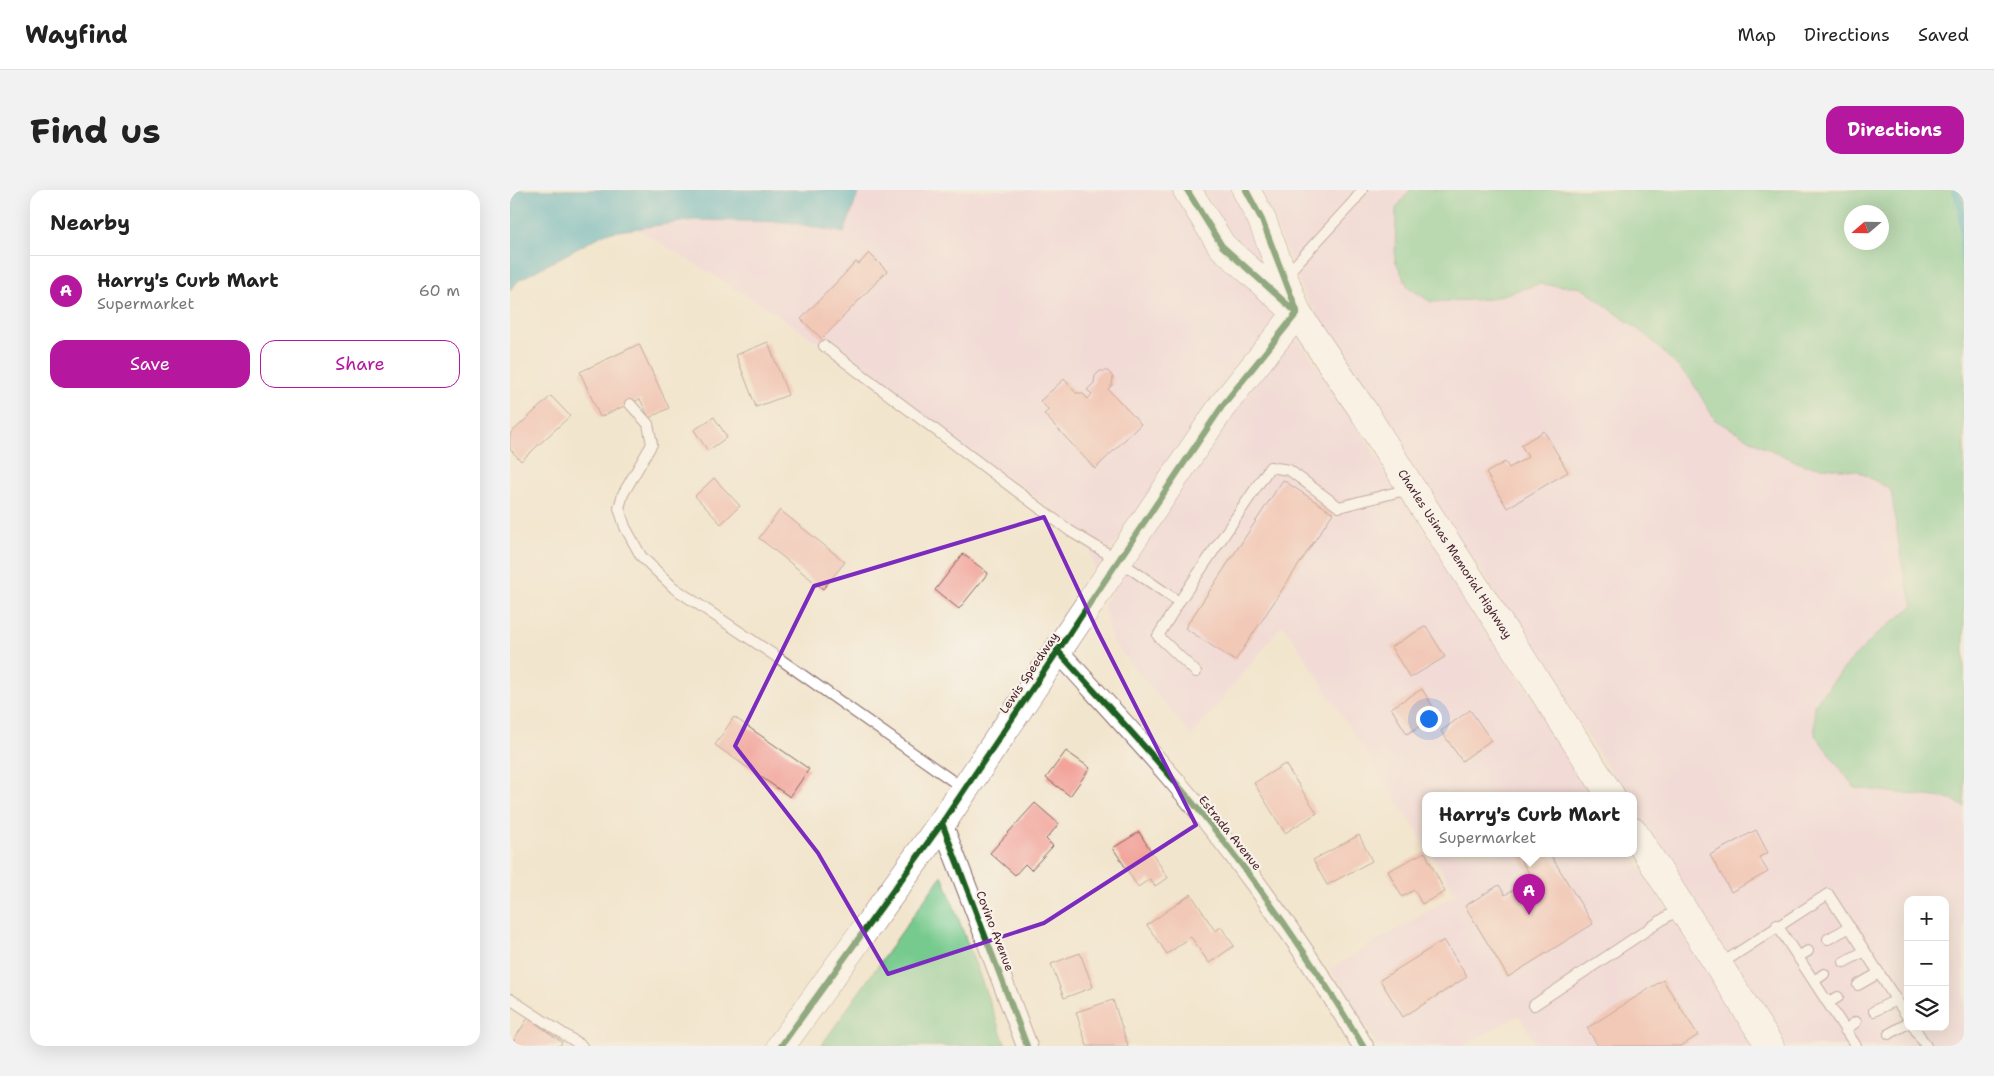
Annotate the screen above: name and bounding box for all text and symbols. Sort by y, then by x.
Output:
text: Wayfind [25,19,128,51]
text: Map [1738,23,1776,47]
text: Directions [1804,23,1890,47]
text: Saved [1918,23,1969,47]
button: Directions [1826,106,1964,154]
text: Find us [30,107,161,154]
north arrow [1844,205,1889,250]
text: Nearby [50,209,130,237]
text: Harry's Curb Mart [97,268,278,293]
text: A [60,280,72,301]
text: 60 m [419,280,460,301]
text: Supermarket [97,293,194,314]
button: Save [50,340,250,388]
button: Share [260,340,460,388]
street label: Charles Usinas Memorial Highway [1394,466,1516,642]
street label: Lewis Speedway [996,629,1062,717]
your location [1416,706,1442,732]
street label: Estrada Avenue [1195,792,1265,874]
popup [1422,792,1637,857]
text: Harry's Curb Mart [1439,802,1620,827]
text: Supermarket [1439,827,1536,848]
pin: A [1513,874,1545,915]
street label: Covino Avenue [972,889,1018,974]
map controls [1904,896,1949,1031]
button: + [1904,896,1949,941]
button: − [1904,941,1949,986]
button: layers [1904,986,1949,1031]

